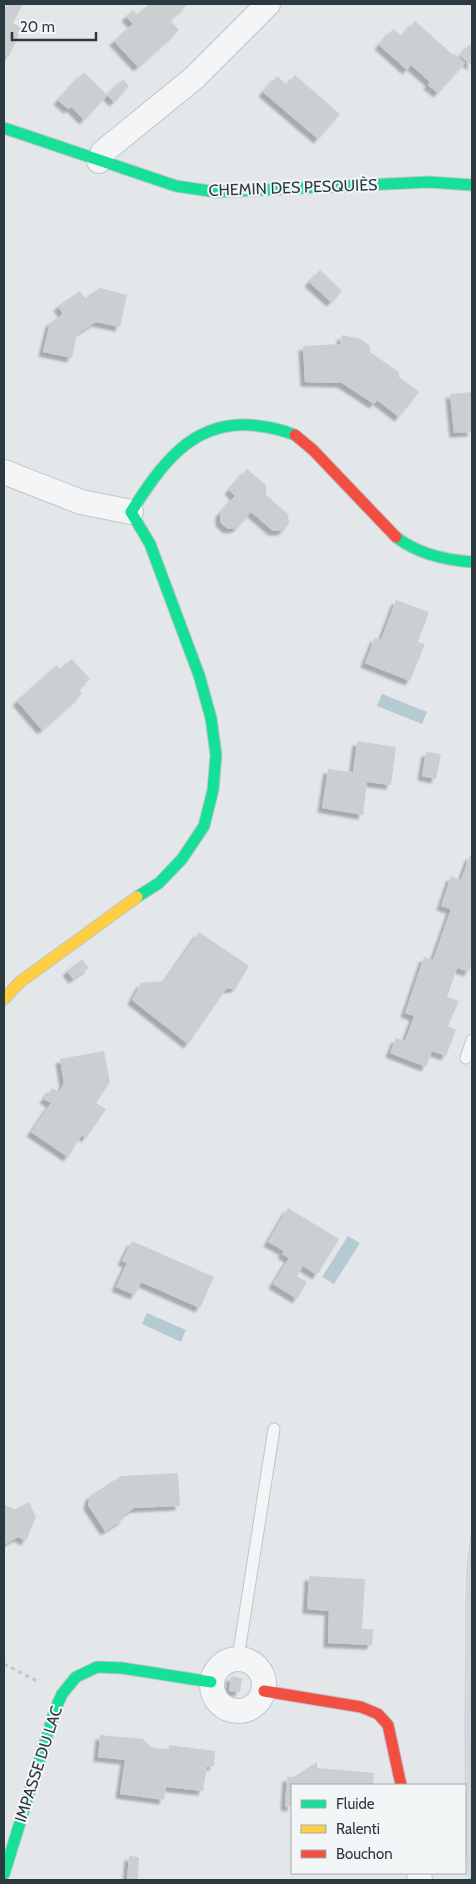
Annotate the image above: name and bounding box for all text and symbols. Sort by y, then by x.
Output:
scale bar [12,10,96,42]
text: 20 m [20,18,55,36]
street label: CHEMIN DES PESQUIÈS [208,175,378,200]
street label: IMPASSE DU LAC [11,1704,66,1825]
legend [291,1784,466,1874]
text: Fluide [336,1795,375,1813]
text: Ralenti [336,1820,380,1838]
text: Bouchon [336,1845,393,1863]

